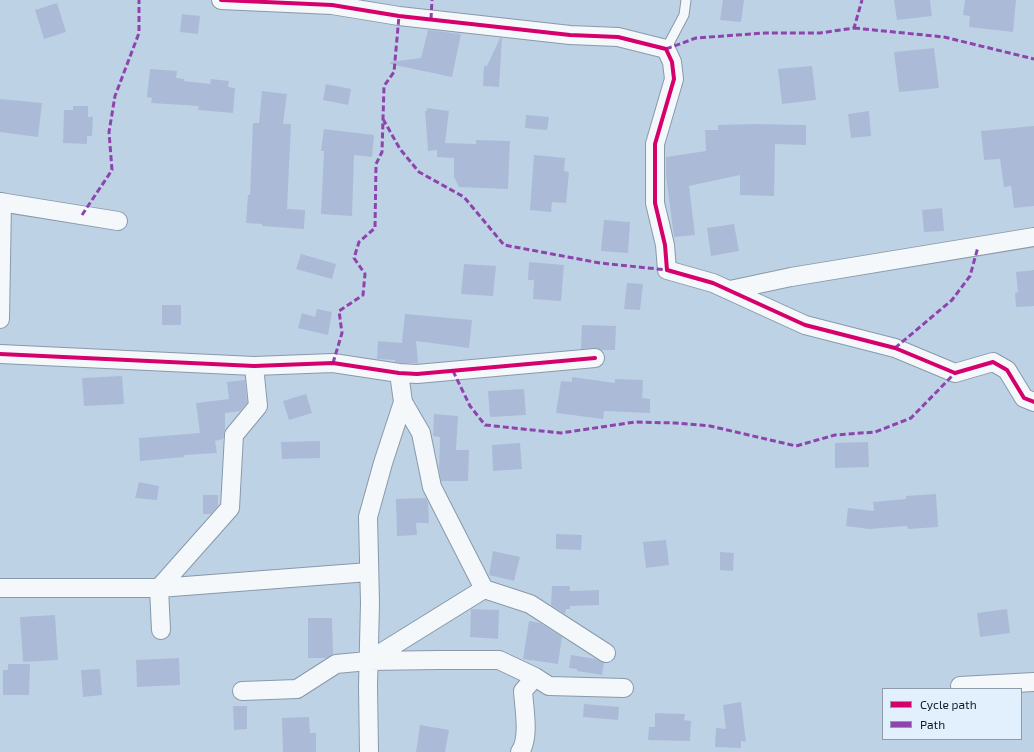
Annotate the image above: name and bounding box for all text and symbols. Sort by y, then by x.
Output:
legend [882,688,1022,740]
text: Cycle path [920,697,977,711]
text: Path [920,717,945,731]

